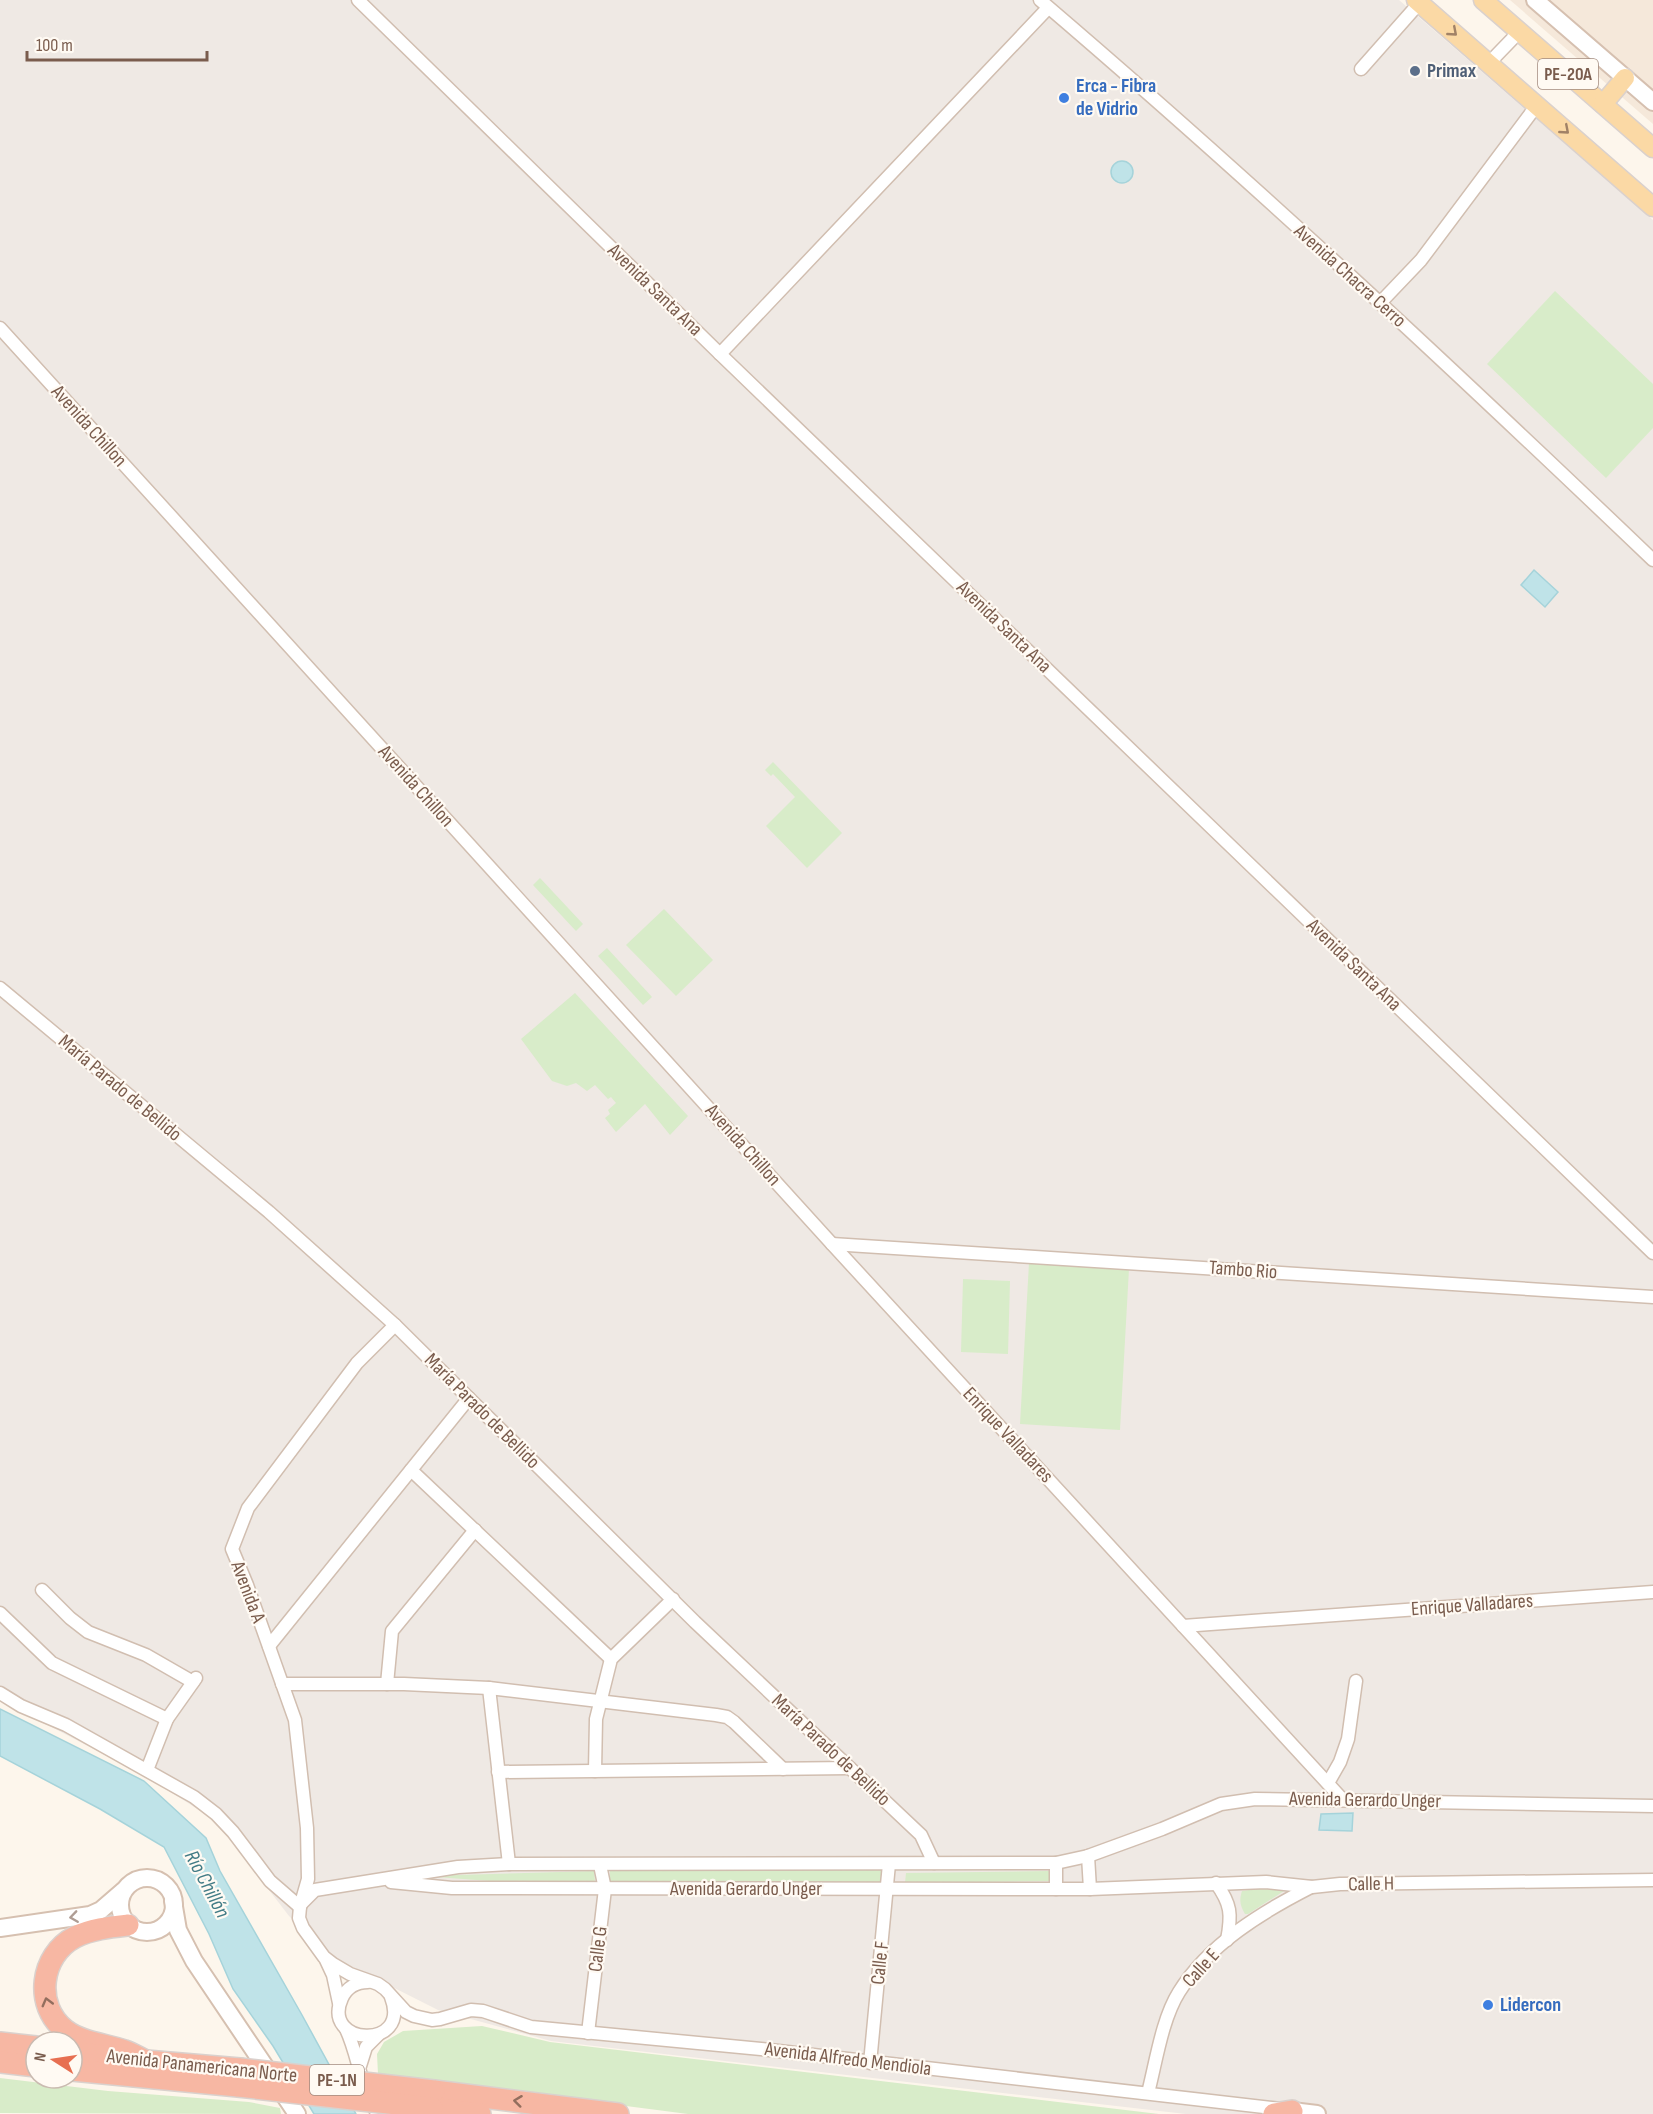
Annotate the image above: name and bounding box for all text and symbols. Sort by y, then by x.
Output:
scale bar [27,24,207,62]
one-way arrow [1446,25,1457,36]
text: 100 m [36,35,73,56]
place label: Primax [1427,59,1477,83]
road number: PE-20A [1538,59,1598,89]
marker: Primax [1408,64,1422,78]
place label: Erca - Fibra de Vidrio [1076,74,1156,121]
marker: Erca - Fibra de Vidrio [1057,91,1071,105]
one-way arrow [1558,122,1569,133]
street label: Avenida Chacra Cerro [1288,219,1411,333]
street label: Avenida Santa Ana [602,238,707,341]
street label: Avenida Chillon [45,379,132,472]
street label: Avenida Santa Ana [951,575,1056,678]
street label: Avenida Chillon [372,739,459,832]
street label: Avenida Santa Ana [1301,913,1406,1016]
street label: María Parado de Bellido [54,1029,186,1147]
street label: Avenida Chillon [699,1098,786,1191]
street label: Tambo Rio [1208,1256,1278,1284]
street label: María Parado de Bellido [419,1348,545,1474]
street label: Enrique Valladares [958,1382,1058,1488]
street label: Avenida A [225,1557,271,1627]
street label: Enrique Valladares [1410,1589,1534,1621]
street label: María Parado de Bellido [767,1689,895,1811]
street label: Avenida Gerardo Unger [1288,1787,1441,1813]
water label: Río Chillón [179,1846,235,1922]
street label: Calle H [1348,1872,1394,1896]
street label: Avenida Gerardo Unger [669,1877,822,1901]
one-way arrow [69,1911,79,1923]
street label: Calle G [583,1925,613,1973]
street label: Calle F [866,1940,894,1986]
street label: Calle E [1177,1944,1225,1992]
place label: Lidercon [1500,1993,1561,2017]
one-way arrow [42,1997,55,2007]
marker: Lidercon [1481,1998,1495,2012]
north arrow [24,2030,84,2090]
street label: Avenida Alfredo Mendiola [763,2037,932,2081]
street label: Avenida Panamericana Norte [105,2044,298,2088]
text: N [31,2051,51,2063]
road number: PE-1N [310,2065,364,2095]
one-way arrow [513,2096,523,2108]

